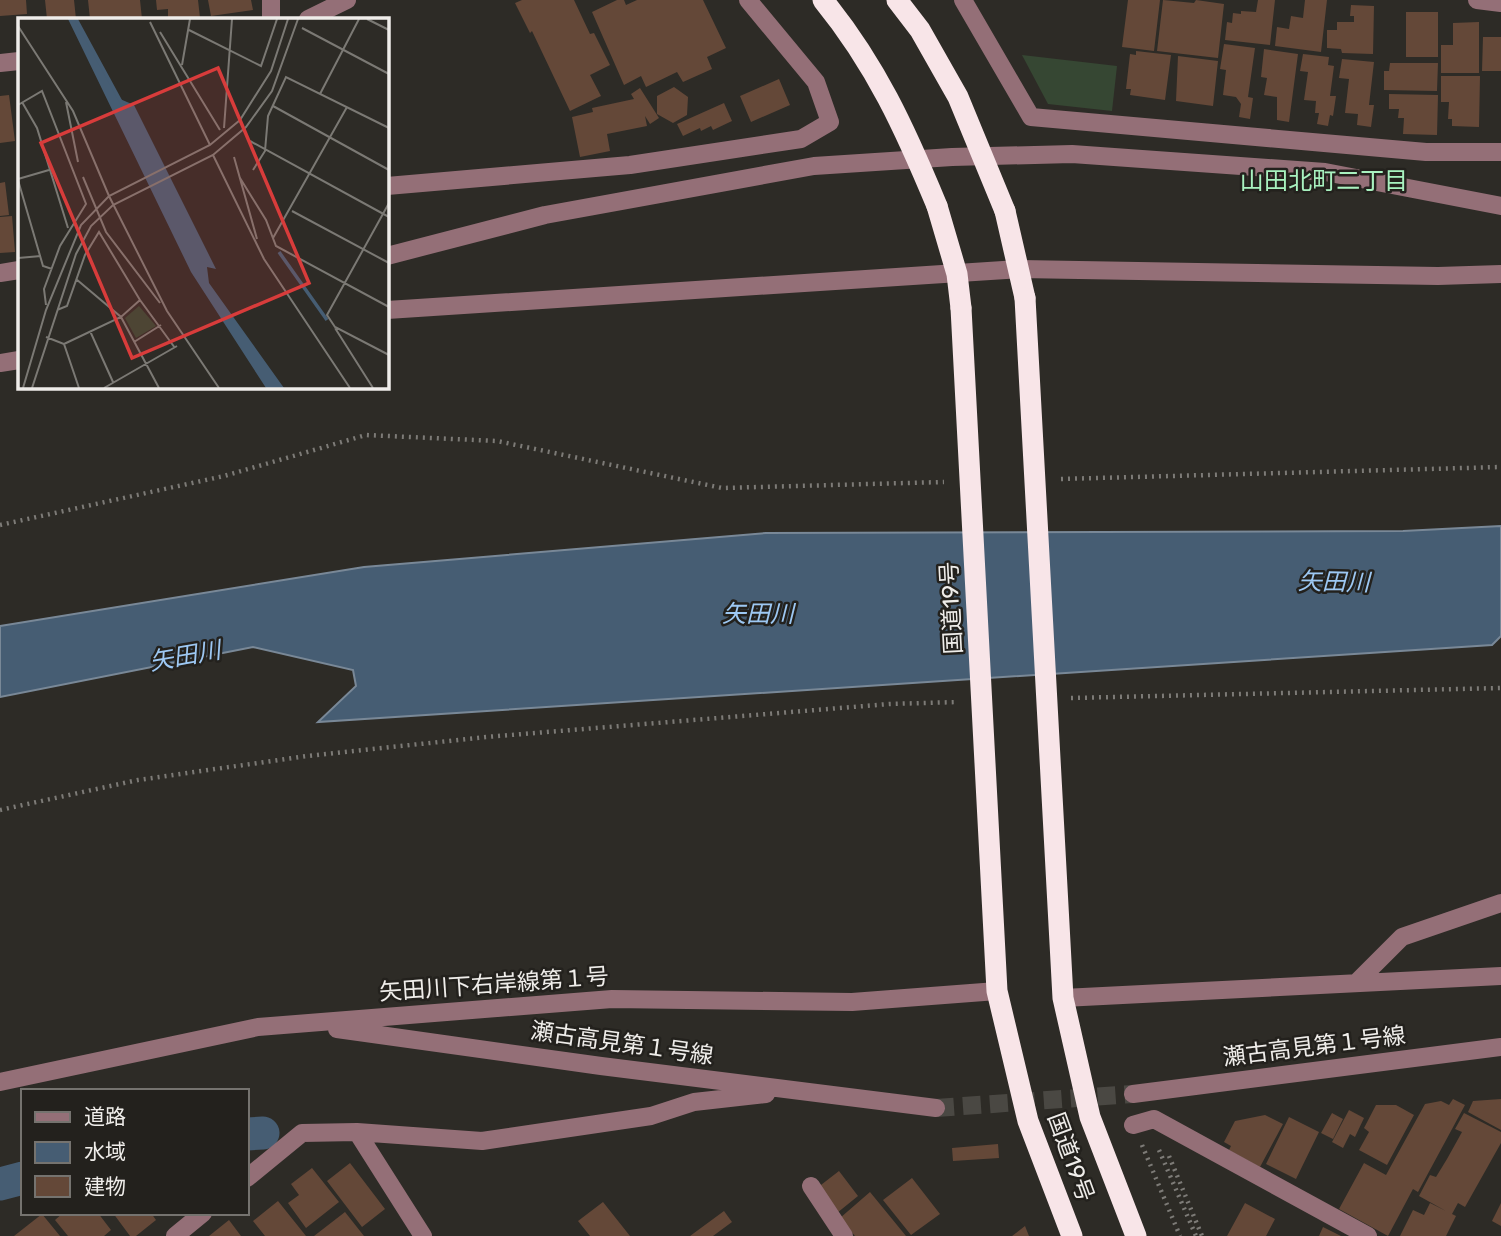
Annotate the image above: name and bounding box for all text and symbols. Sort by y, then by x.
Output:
inset map [18,18,388,388]
district label: 山田北町二丁目 [1240,167,1408,195]
street label: 国道19号 [935,561,967,655]
water label: 矢田川 [1298,567,1373,597]
water label: 矢田川 [722,600,797,628]
water label: 矢田川 [147,635,226,676]
street label: 矢田川下右岸線第１号 [378,962,610,1006]
street label: 瀬古高見第１号線 [529,1016,715,1070]
street label: 瀬古高見第１号線 [1221,1021,1407,1071]
legend [21,1089,248,1215]
text: 道路 [84,1104,126,1129]
street label: 国道19号 [1042,1109,1100,1205]
text: 水域 [84,1139,126,1164]
text: 建物 [84,1174,126,1199]

